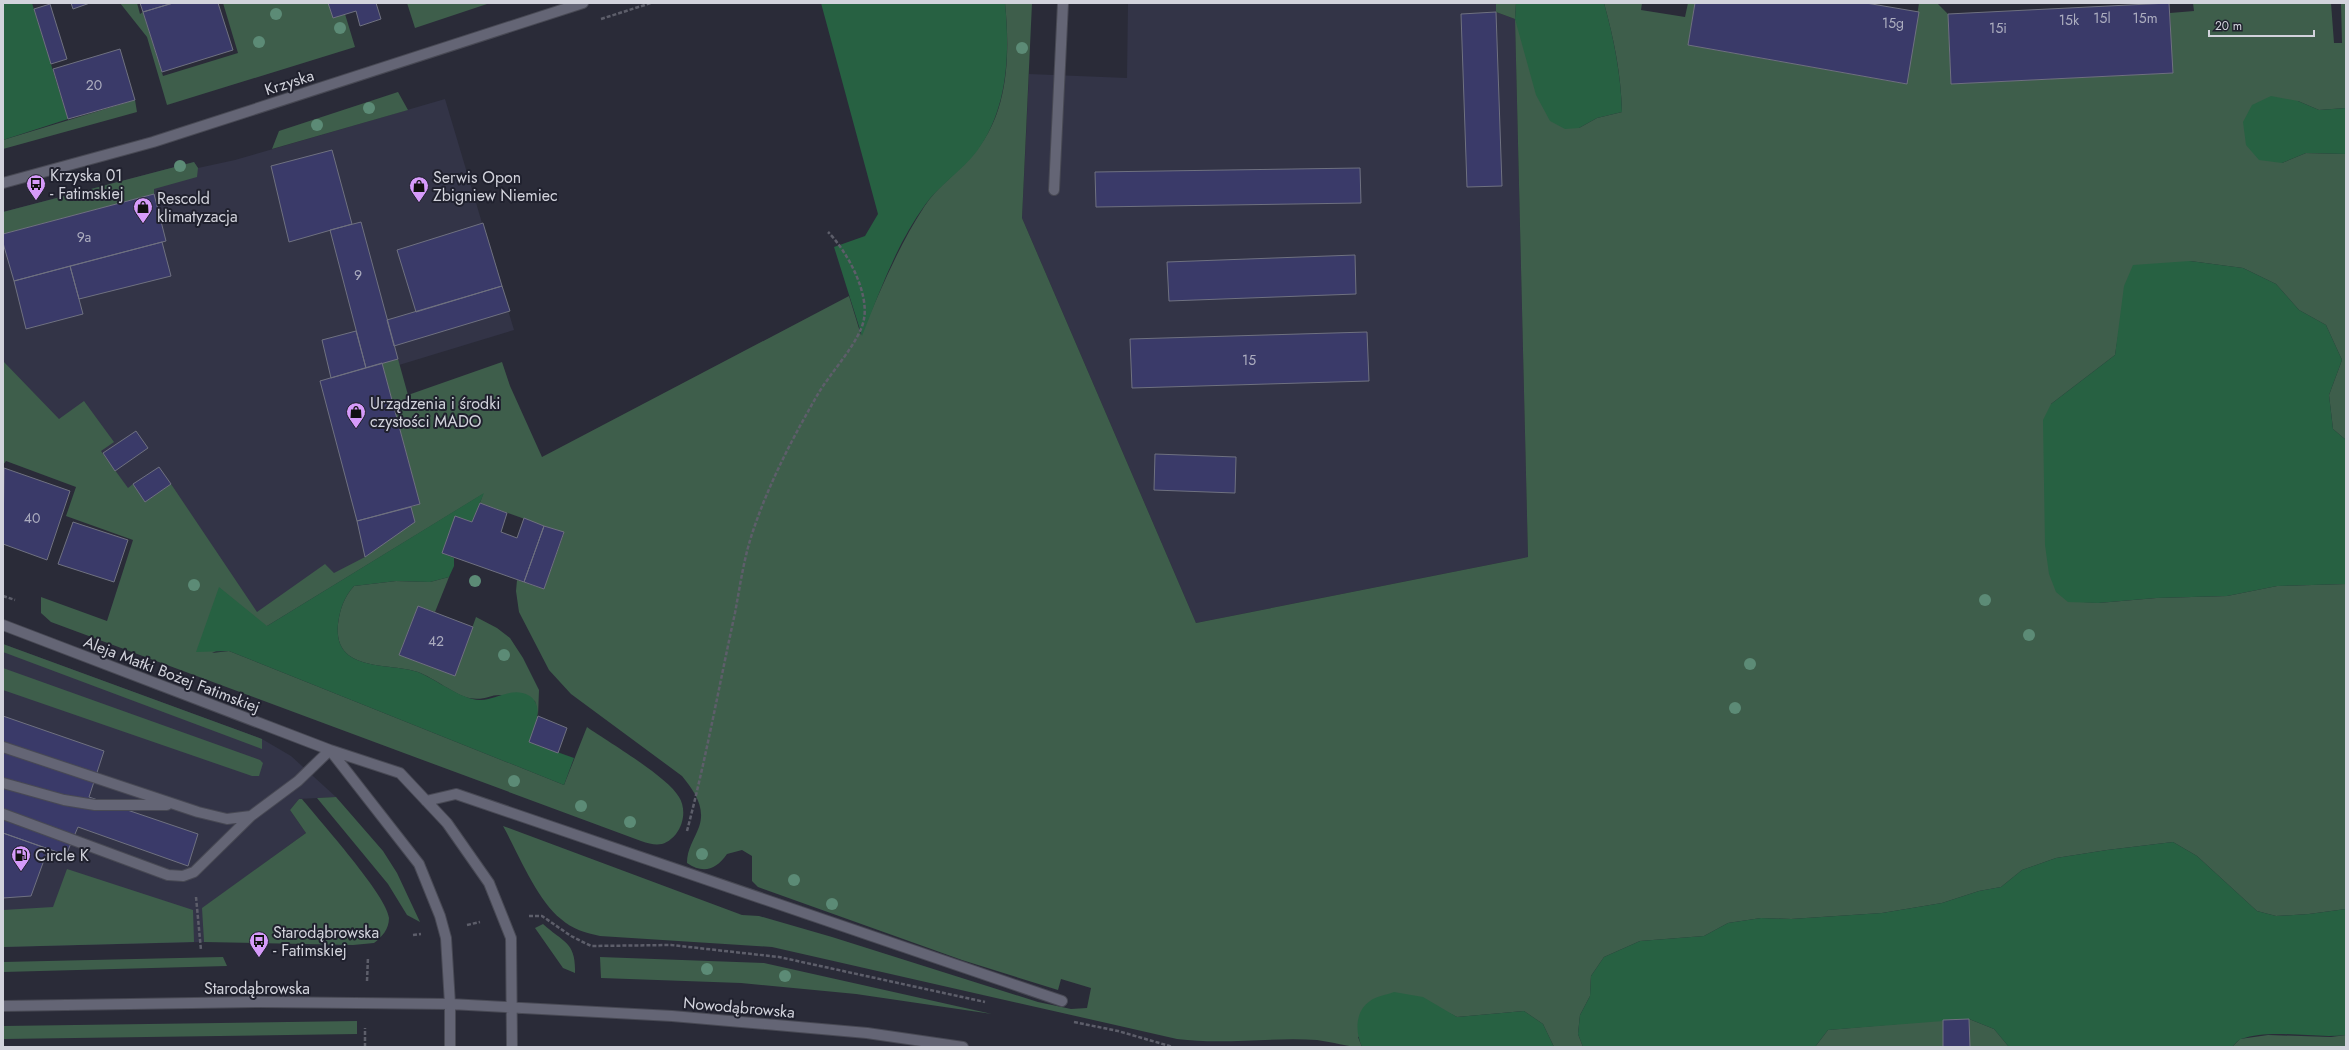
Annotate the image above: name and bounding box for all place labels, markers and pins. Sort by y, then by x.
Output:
place label: Krzyska 01 - Fatimskiej [50,164,124,205]
place label: Serwis Opon Zbigniew Niemiec [433,166,558,207]
bus stop icon: Krzyska 01 - Fatimskiej [25,173,47,201]
shop icon: Serwis Opon Zbigniew Niemiec [408,175,430,203]
place label: Rescold klimatyzacja [157,187,238,228]
shop icon: Rescold klimatyzacja [132,196,154,224]
place label: Urządzenia i środki czystości MADO [370,392,500,433]
shop icon: Urządzenia i środki czystości MADO [345,401,367,429]
fuel station icon: Circle K [10,844,32,872]
place label: Circle K [35,844,89,867]
place label: Starodąbrowska - Fatimskiej [273,921,379,962]
bus stop icon: Starodąbrowska - Fatimskiej [248,930,270,958]

